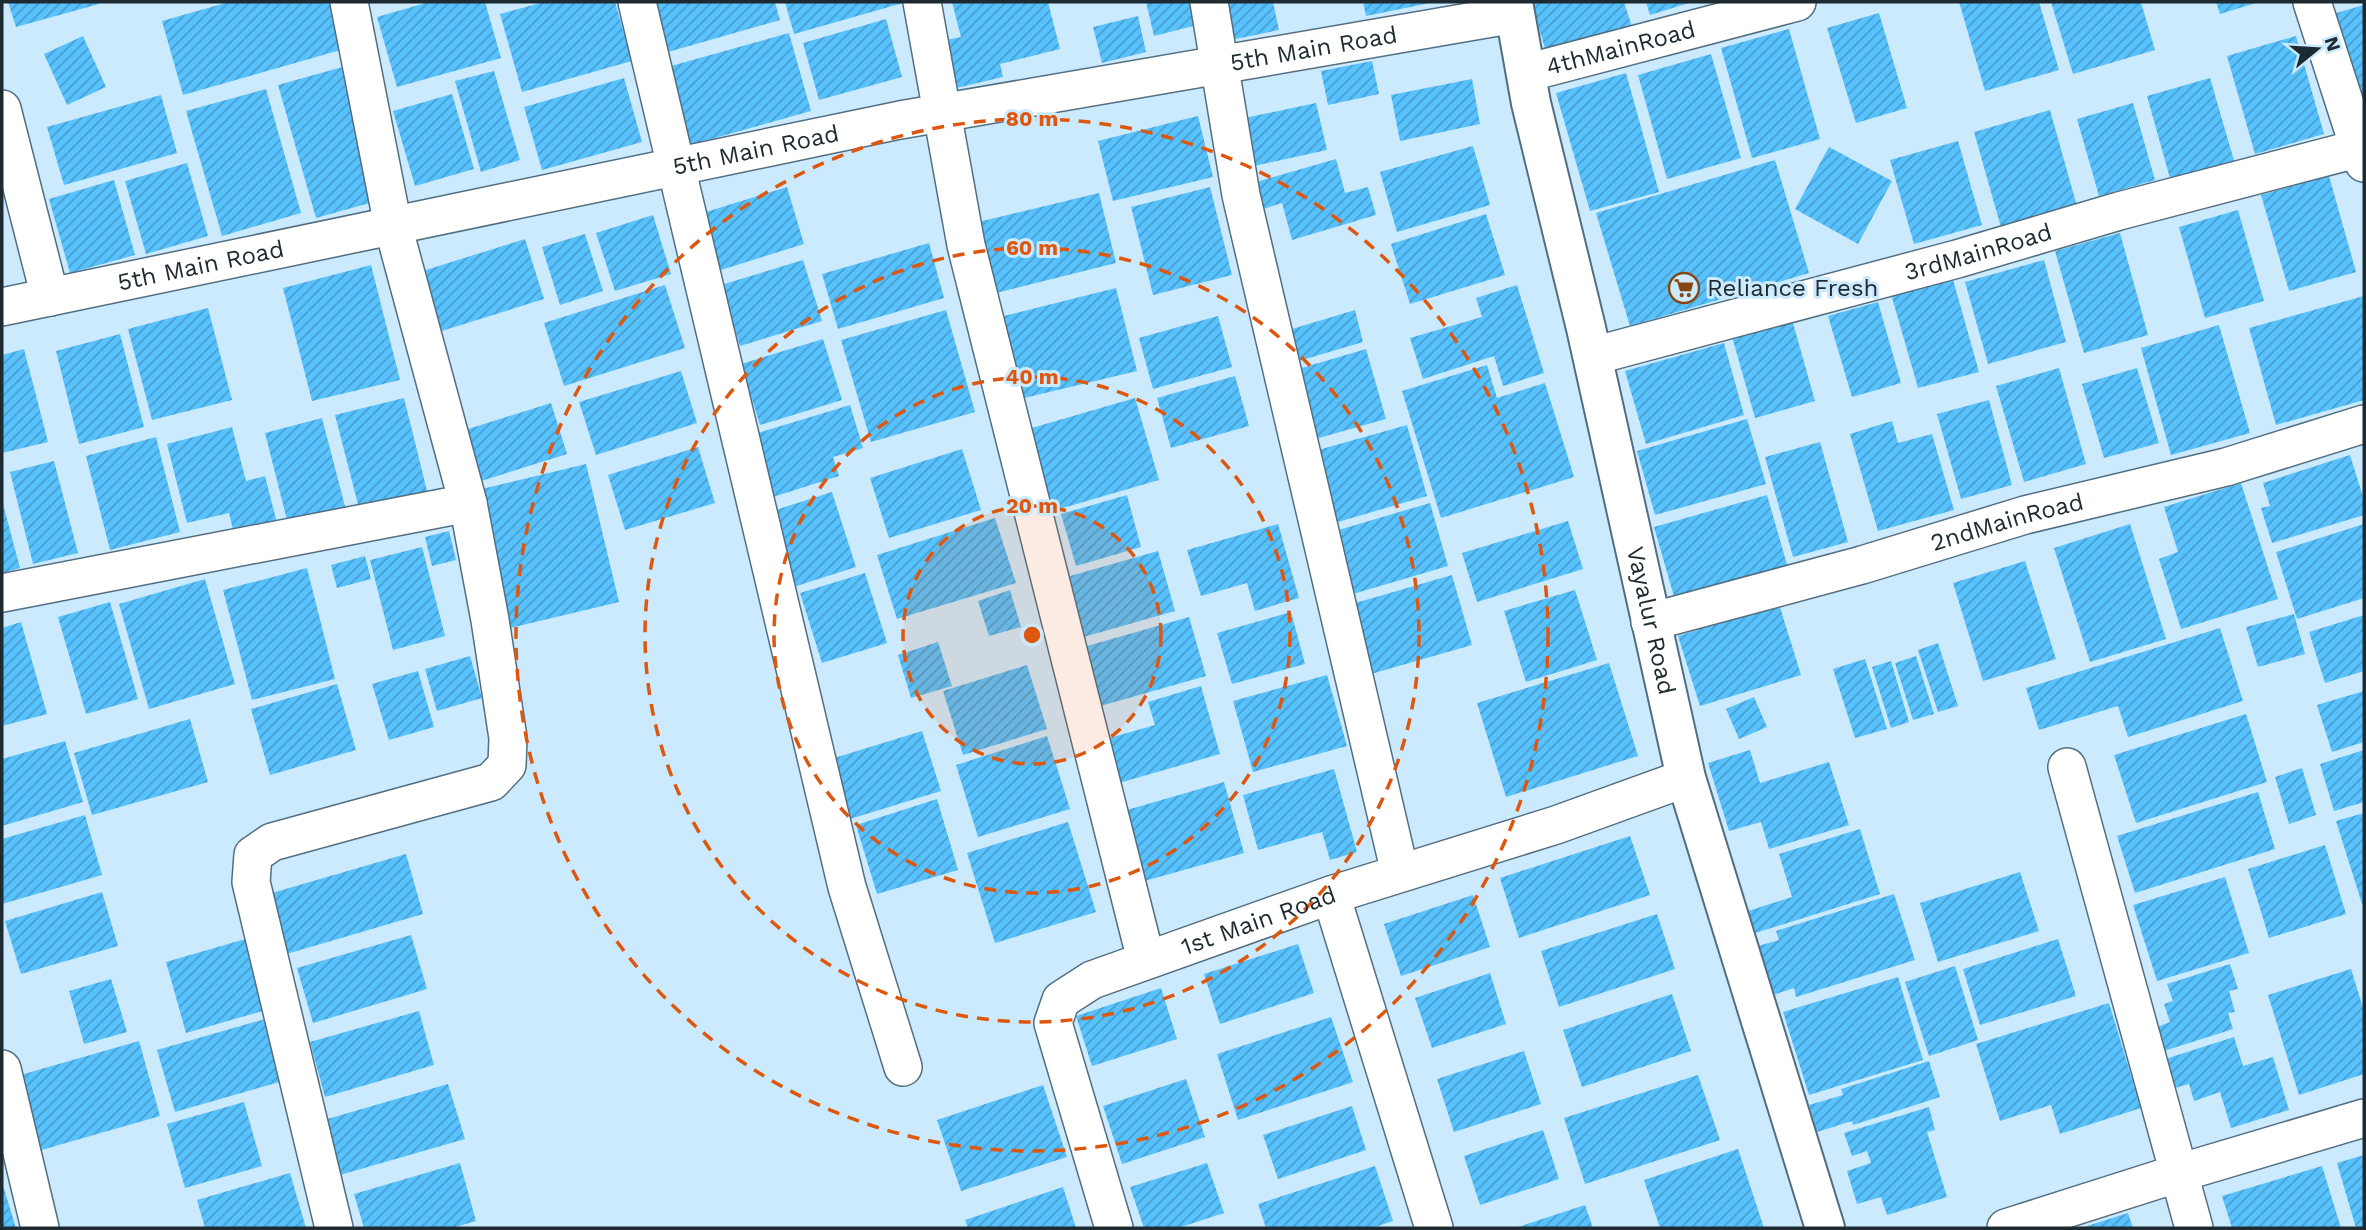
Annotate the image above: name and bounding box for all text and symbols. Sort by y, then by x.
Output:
north arrow [2282,14,2352,84]
street label: 4thMainRoad [1543,15,1698,81]
street label: 5th Main Road [1228,21,1399,77]
text: N [2320,34,2346,54]
text: 80 m [1006,106,1058,131]
street label: 5th Main Road [670,119,841,181]
street label: 3rdMainRoad [1901,218,2055,286]
street label: 5th Main Road [115,235,286,297]
text: 60 m [1006,235,1058,260]
supermarket icon: Reliance Fresh [1667,271,1701,305]
place label: Reliance Fresh [1707,274,1878,302]
text: 40 m [1006,364,1058,389]
street label: 2ndMainRoad [1927,488,2086,557]
text: 20 m [1006,493,1058,518]
street label: Vayalur Road [1621,544,1681,697]
centre of rings [1020,623,1044,647]
street label: 1st Main Road [1177,880,1340,961]

